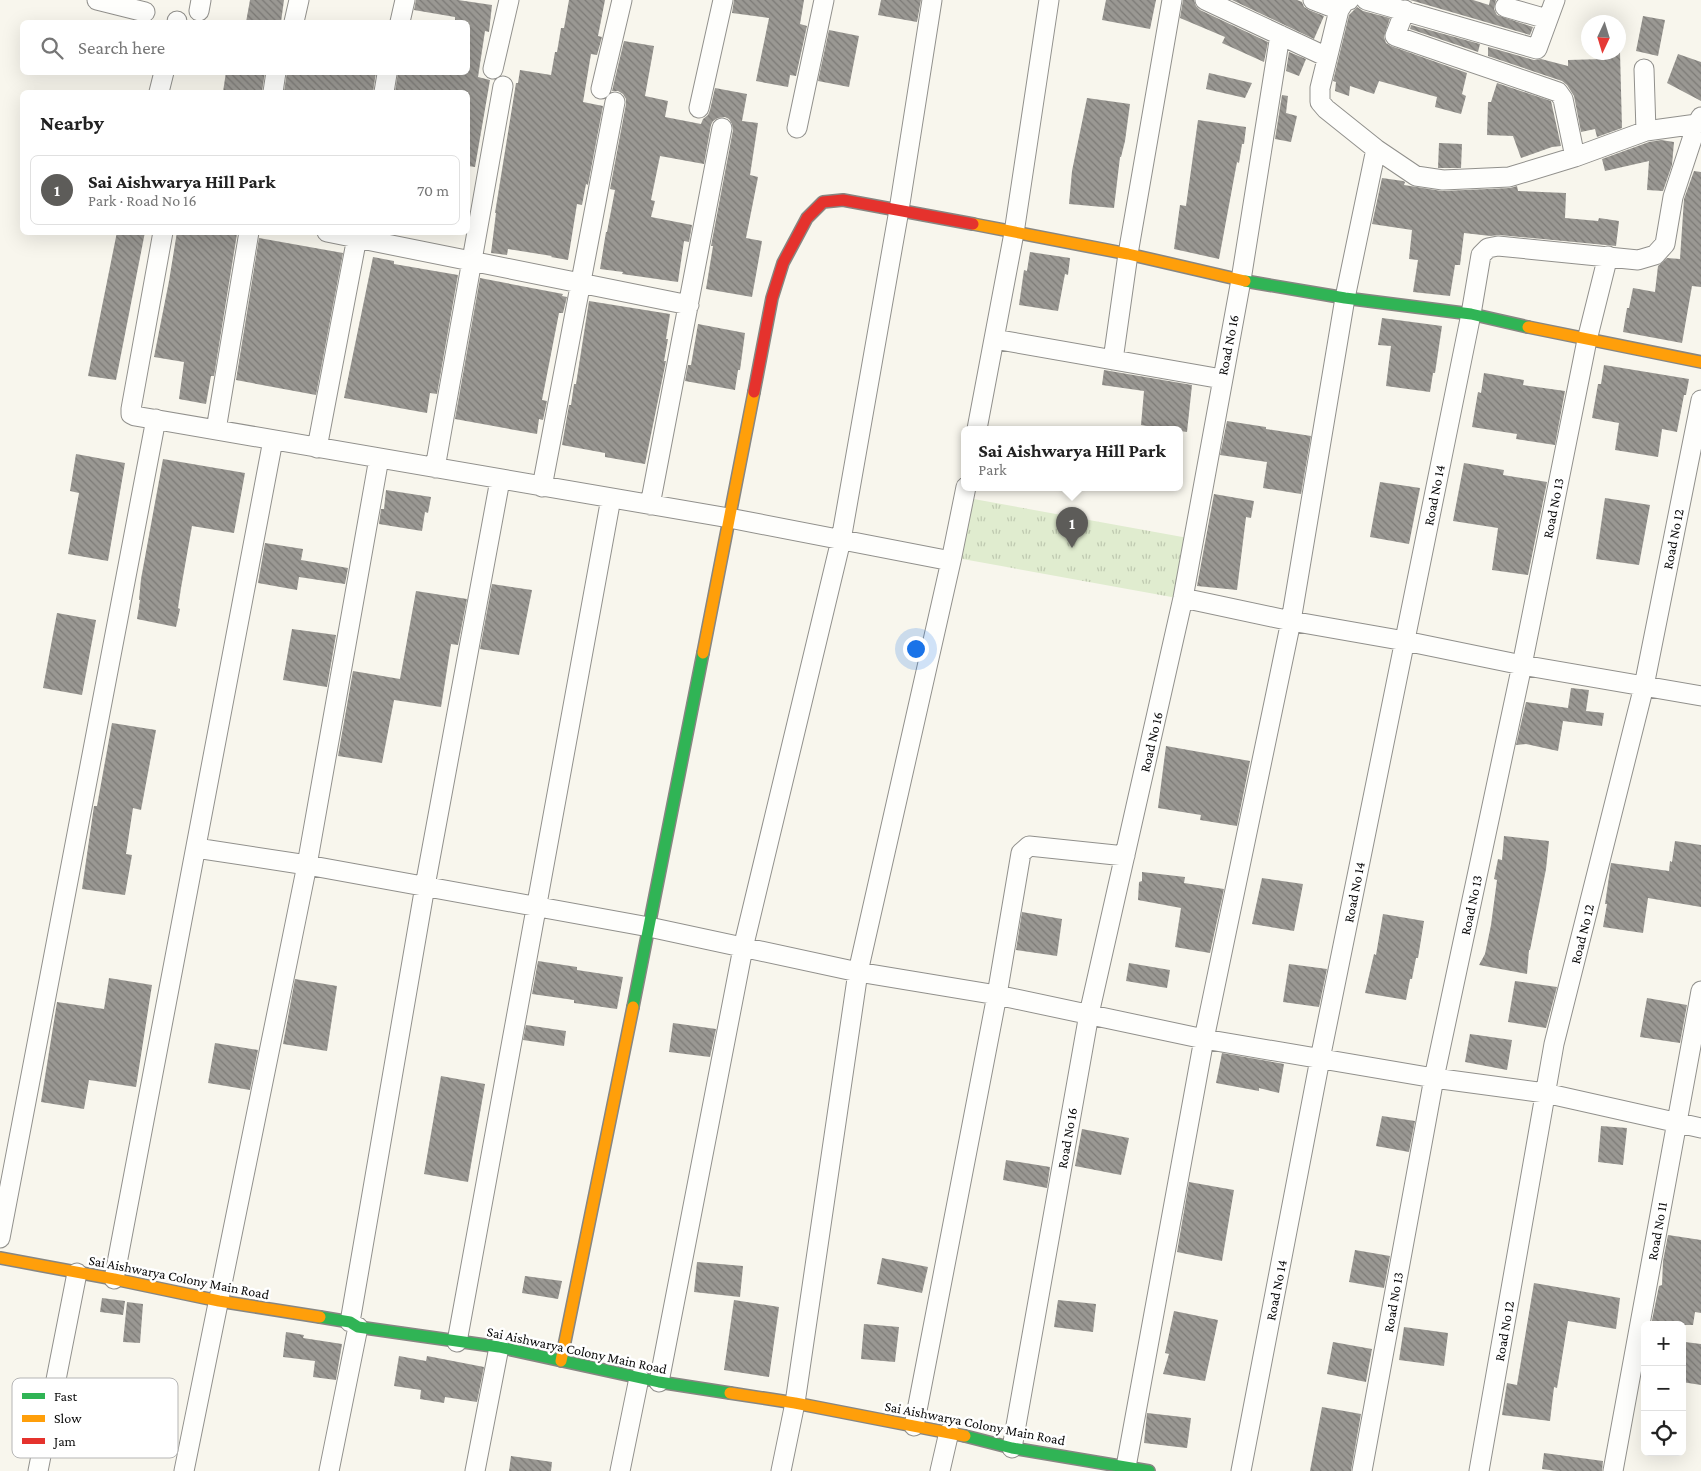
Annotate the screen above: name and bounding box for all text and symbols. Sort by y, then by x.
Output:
north arrow [1581,15,1626,60]
search box [20,20,470,75]
icon: search [38,34,66,62]
text: Search here [78,37,165,58]
text: Nearby [40,111,104,135]
text: Sai Aishwarya Hill Park [88,171,276,192]
text: 1 [54,182,60,199]
text: 70 m [417,182,449,199]
text: Park · Road No 16 [88,192,197,209]
street label: Road No 16 [1214,313,1242,377]
popup [961,426,1183,491]
text: Sai Aishwarya Hill Park [978,440,1166,461]
text: Park [978,461,1007,478]
street label: Road No 14 [1420,463,1448,527]
street label: Road No 13 [1539,477,1567,539]
pin: 1 [1056,507,1088,548]
street label: Road No 12 [1659,507,1687,570]
your location [903,636,929,662]
street label: Road No 16 [1136,710,1166,774]
street label: Road No 14 [1340,860,1368,924]
street label: Road No 13 [1457,874,1485,936]
street label: Road No 12 [1567,902,1597,966]
street label: Road No 16 [1054,1106,1080,1170]
street label: Road No 11 [1644,1200,1670,1261]
street label: Sai Aishwarya Colony Main Road [87,1252,271,1302]
street label: Road No 14 [1262,1258,1290,1322]
street label: Road No 13 [1380,1271,1406,1333]
street label: Road No 12 [1491,1299,1517,1362]
map controls [1641,1321,1686,1456]
button: + [1641,1321,1686,1366]
street label: Sai Aishwarya Colony Main Road [485,1323,669,1377]
button: − [1641,1366,1686,1411]
legend [12,1378,178,1458]
text: Fast [54,1388,78,1404]
street label: Sai Aishwarya Colony Main Road [883,1398,1067,1448]
text: Slow [54,1410,82,1426]
button: locate [1641,1411,1686,1456]
text: Jam [52,1433,76,1449]

